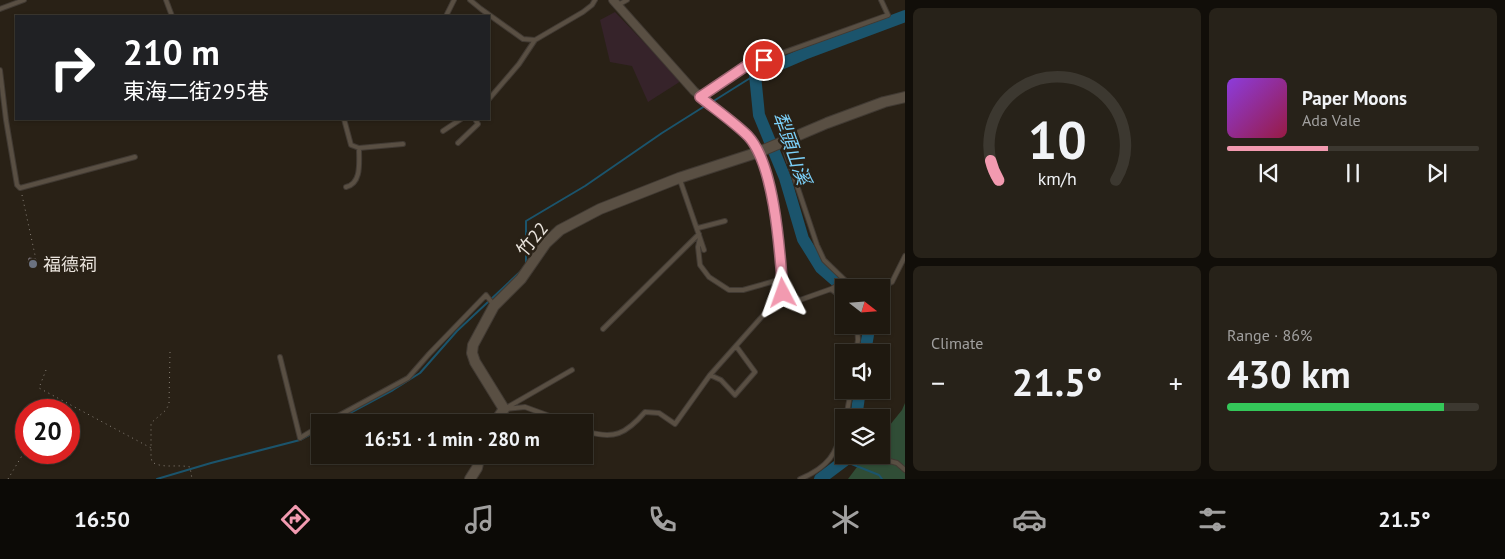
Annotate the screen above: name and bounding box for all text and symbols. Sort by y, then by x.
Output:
text: 210 m [123,29,220,75]
icon: right [40,35,105,100]
pin [743,39,785,81]
icon: arrive [750,46,778,74]
text: 東海二街295巷 [123,77,269,105]
text: Paper Moons [1302,86,1407,110]
text: 10 [1028,106,1086,173]
water label: 犁頭山溪 [768,108,817,191]
text: Ada Vale [1302,110,1361,130]
icon: previous [1255,159,1283,187]
icon: pause [1339,159,1367,187]
icon: next [1423,159,1451,187]
text: km/h [1037,167,1077,190]
street label: 竹22 [511,217,553,261]
place label: 福德祠 [43,253,97,276]
marker: 福德祠 [27,258,39,270]
position arrow [756,266,808,318]
north arrow [835,279,890,334]
map controls [835,279,890,464]
text: Range · 86% [1227,325,1312,345]
text: Climate [931,333,983,353]
button: sound [835,344,890,399]
text: 430 km [1227,349,1351,398]
text: 21.5° [1012,357,1102,406]
text: − [931,364,945,401]
text: + [1169,364,1183,401]
speed limit sign: 20 [15,399,80,464]
button: layers [835,409,890,464]
text: 16:51 · 1 min · 280 m [364,427,540,451]
icon: directions [278,502,313,537]
icon: music [462,502,497,537]
icon: phone [645,502,680,537]
icon: climate [828,502,863,537]
icon: car [1012,502,1047,537]
icon: filters [1195,502,1230,537]
text: 16:50 [74,505,130,533]
text: 21.5° [1378,505,1431,533]

